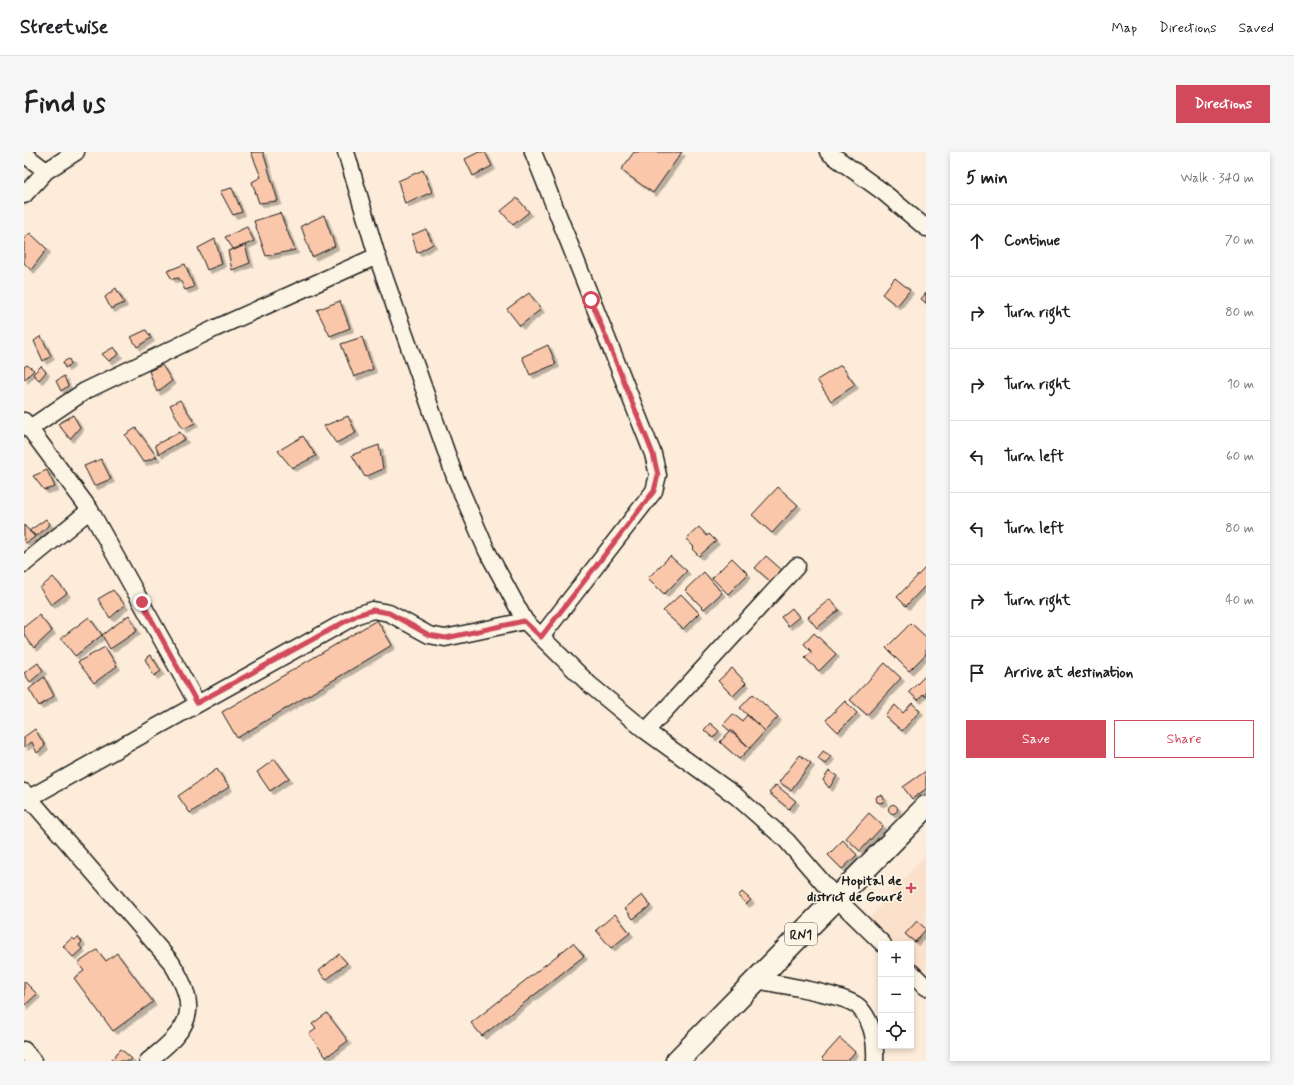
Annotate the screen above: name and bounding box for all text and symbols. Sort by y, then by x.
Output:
text: Streetwise [20,15,108,40]
text: Map [1111,19,1137,37]
text: Directions [1159,19,1217,37]
text: Saved [1239,19,1274,37]
button: Directions [1176,85,1270,123]
text: Find us [24,86,105,123]
text: 5 min [966,167,1008,189]
text: Walk · 340 m [1180,170,1254,187]
icon: ahead [966,230,988,252]
text: Continue [1004,231,1060,251]
text: 70 m [1225,232,1254,249]
route start [582,291,600,309]
icon: right [966,302,988,324]
text: Turn right [1004,303,1071,323]
text: 80 m [1225,304,1254,321]
icon: right [966,374,988,396]
text: Turn right [1004,375,1071,395]
text: 10 m [1227,376,1254,393]
icon: left [966,446,988,468]
text: Turn left [1004,447,1064,467]
text: 60 m [1226,448,1254,465]
icon: left [966,518,988,540]
text: Turn left [1004,519,1064,539]
text: 80 m [1225,520,1254,537]
icon: right [966,590,988,612]
text: Turn right [1004,591,1071,611]
text: 40 m [1225,592,1254,609]
route end [133,593,151,611]
icon: arrive [966,662,988,684]
text: Arrive at destination [1004,663,1133,683]
button: Save [966,720,1106,758]
button: Share [1114,720,1254,758]
place label: Hopital de district de Gouré [807,872,903,906]
marker: Hopital de district de Gouré [905,882,917,894]
road number: RN1 [785,923,817,945]
map controls [878,941,914,1049]
button: + [878,941,914,977]
button: − [878,977,914,1013]
button: locate [878,1013,914,1049]

